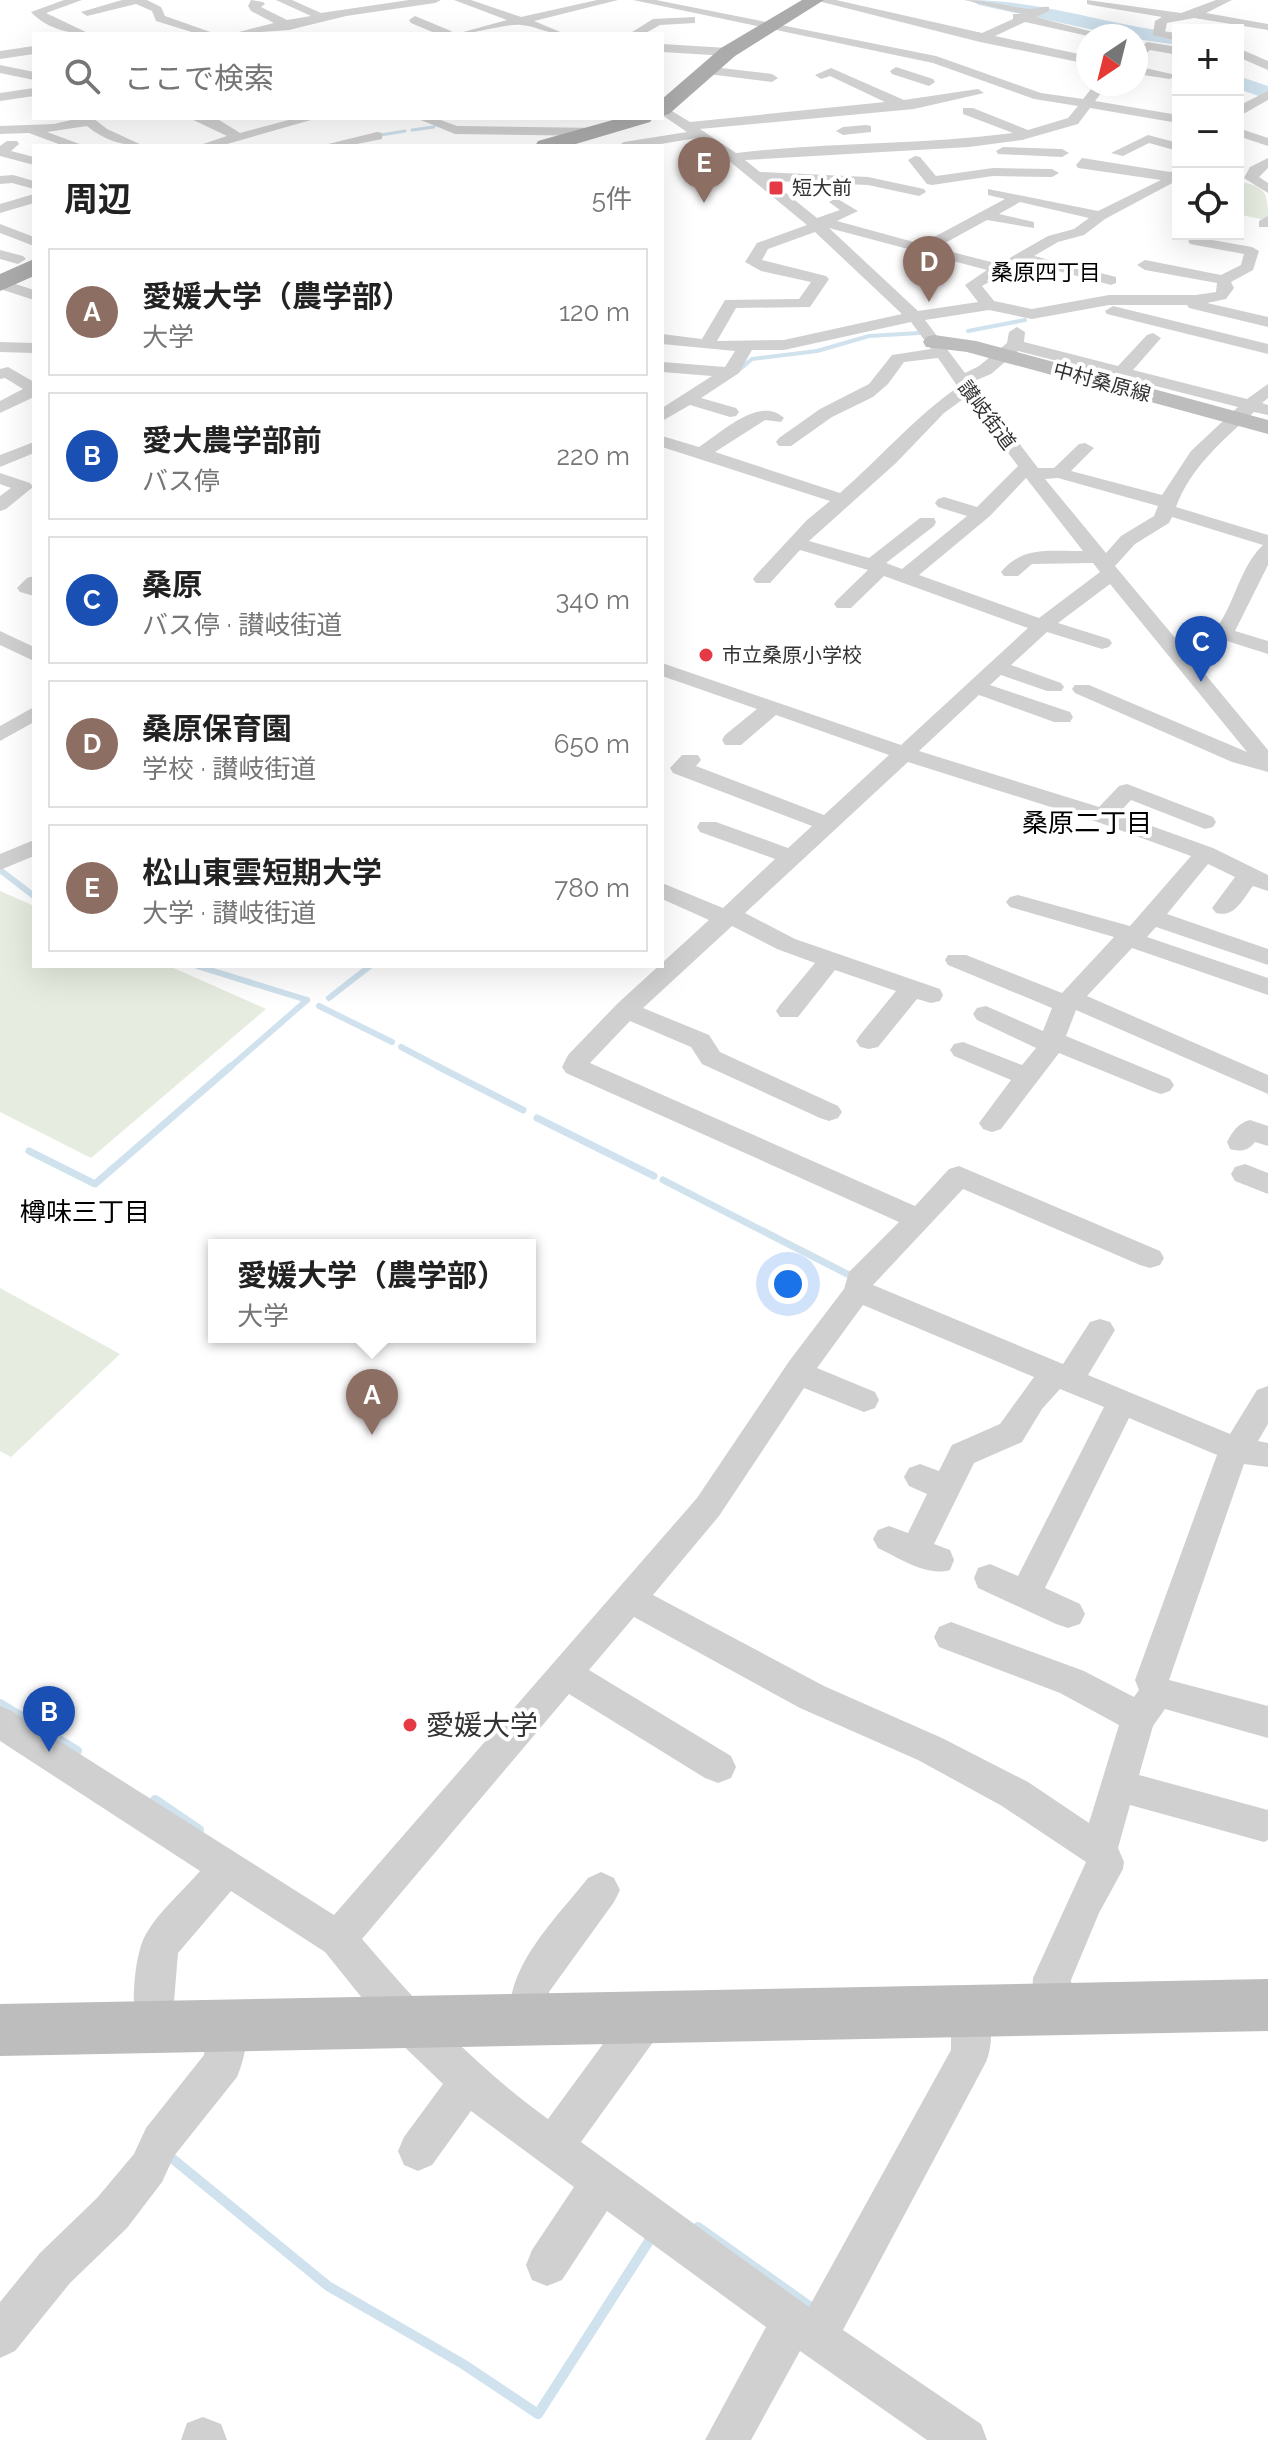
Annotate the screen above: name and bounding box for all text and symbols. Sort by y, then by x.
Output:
north arrow [1076,24,1148,96]
map controls [1172,24,1244,240]
button: + [1172,24,1244,96]
search box [32,32,664,120]
icon: search [60,54,104,98]
text: ここで検索 [124,61,274,96]
button: − [1172,96,1244,168]
pin: E [678,137,730,203]
button: locate [1172,168,1244,240]
place label: 短大前 [792,176,852,200]
text: 周辺 [64,179,132,219]
marker: 短大前 [767,179,785,197]
text: 5件 [592,184,632,214]
pin: D [903,236,955,302]
district label: 桑原四丁目 [991,259,1101,285]
text: 愛媛大学（農学部） [142,279,412,314]
text: A [83,297,101,327]
text: 120 m [559,297,630,327]
text: 大学 [142,322,194,352]
street label: 中村桑原線 [1051,357,1153,407]
street label: 讃岐街道 [953,376,1021,454]
text: 愛大農学部前 [142,423,322,458]
text: B [83,441,101,471]
text: 220 m [556,441,630,471]
text: バス停 [142,466,220,496]
text: 桑原 [142,567,202,602]
text: C [83,585,101,615]
text: 340 m [555,585,630,615]
text: バス停 · 讃岐街道 [142,610,342,640]
pin: C [1175,616,1227,682]
place label: 市立桑原小学校 [722,643,862,667]
marker: 市立桑原小学校 [697,646,715,664]
text: 桑原保育園 [142,711,292,746]
text: D [83,729,101,759]
text: 650 m [554,729,630,759]
text: 学校 · 讃岐街道 [142,754,316,784]
district label: 桑原二丁目 [1022,808,1152,838]
text: 松山東雲短期大学 [142,855,382,890]
text: E [84,873,100,903]
text: 780 m [554,873,630,903]
text: 大学 · 讃岐街道 [142,898,316,928]
district label: 樽味三丁目 [20,1197,150,1227]
popup [208,1239,536,1343]
text: 愛媛大学（農学部） [237,1258,507,1293]
your location [768,1264,808,1304]
text: 大学 [237,1301,289,1331]
pin: A [346,1369,398,1435]
pin: B [23,1686,75,1752]
place label: 愛媛大学 [426,1709,538,1742]
marker: 愛媛大学 [401,1716,419,1734]

